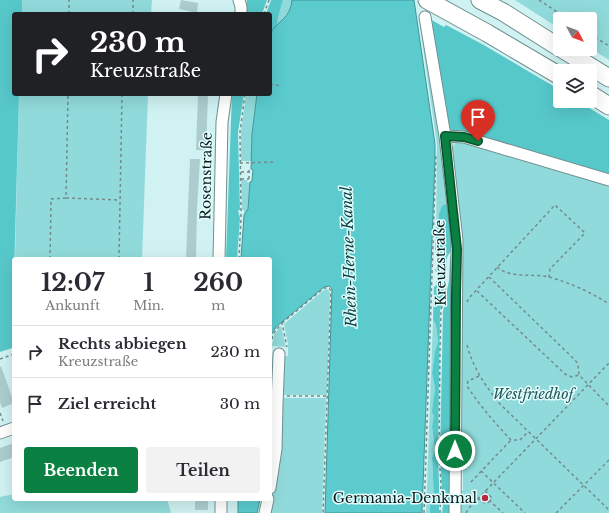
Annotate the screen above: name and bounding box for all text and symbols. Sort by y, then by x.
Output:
north arrow [553,12,597,56]
map controls [553,12,597,108]
text: 230 m [90,25,186,60]
icon: right [24,28,76,80]
text: Kreuzstraße [90,60,201,82]
button: layers [553,64,597,108]
pin [461,100,495,141]
icon: arrive [467,106,489,128]
street label: Rosenstraße [196,132,216,220]
water label: Rhein-Herne-Kanal [337,186,360,329]
street label: Kreuzstraße [430,220,450,306]
text: 12:07 [41,268,104,297]
text: 1 [144,268,154,297]
text: 260 [193,268,243,297]
text: Ankunft [45,297,100,314]
text: Min. [133,297,164,314]
text: m [211,297,225,314]
text: Rechts abbiegen [58,334,187,353]
icon: right [24,341,46,363]
text: 230 m [210,342,260,361]
text: Kreuzstraße [58,353,138,370]
park label: Westfriedhof [493,385,577,403]
icon: arrive [24,393,46,415]
text: Ziel erreicht [58,394,156,413]
text: 30 m [220,394,260,413]
position arrow [434,430,476,472]
button: Beenden [24,447,138,493]
button: Teilen [146,447,260,493]
place label: Germania-Denkmal [333,489,477,507]
marker: Germania-Denkmal [480,493,490,503]

